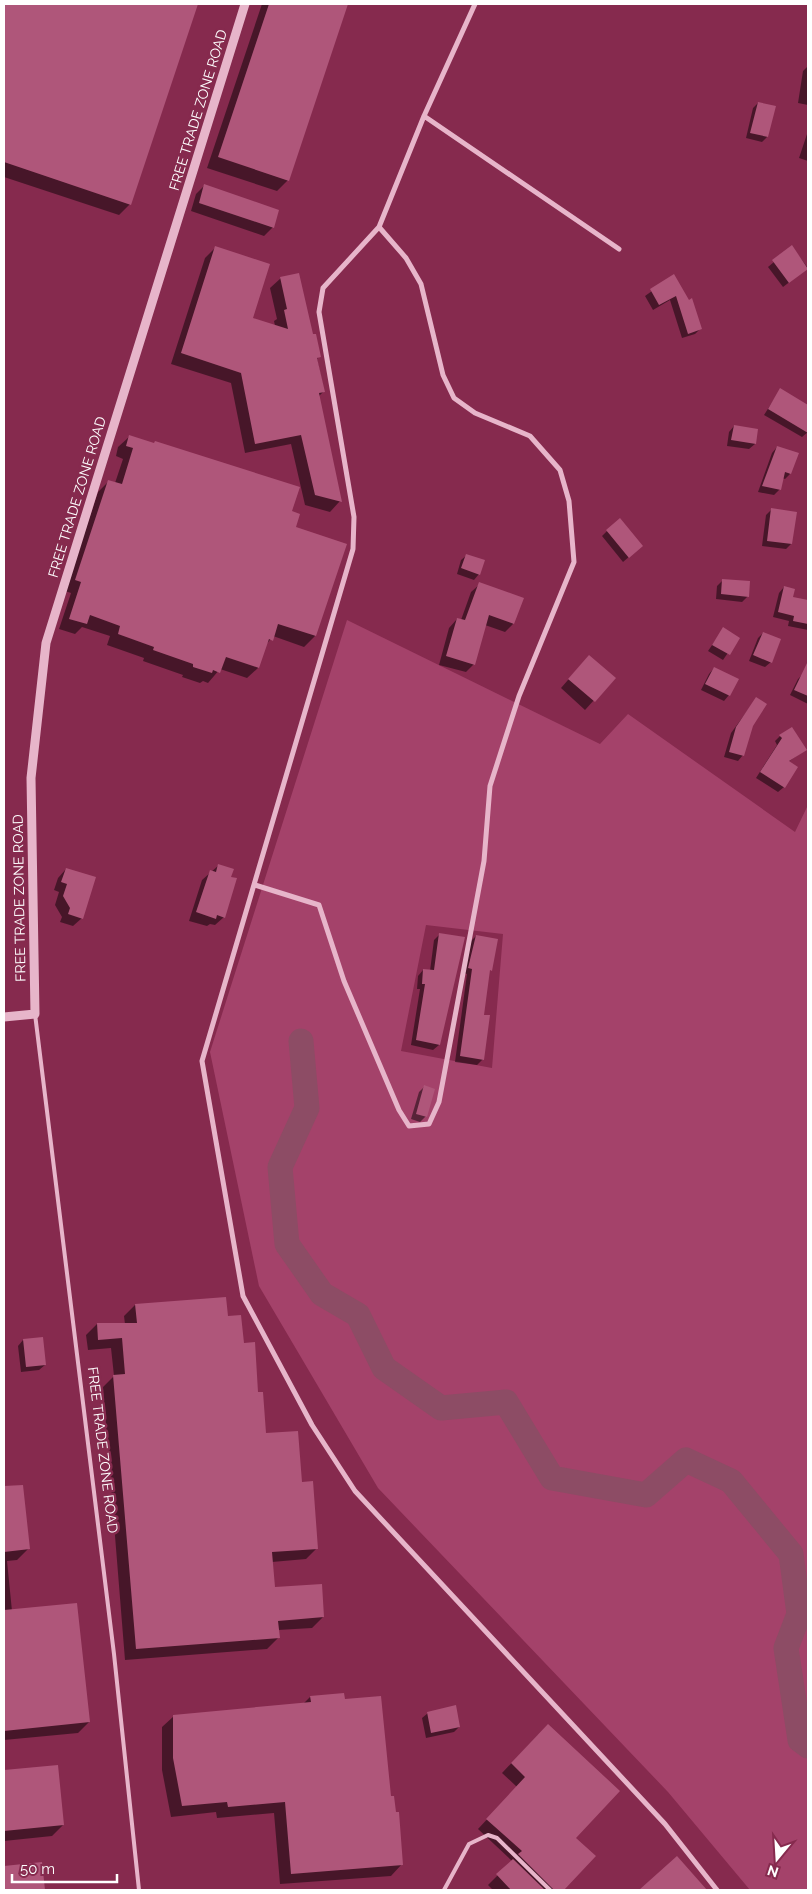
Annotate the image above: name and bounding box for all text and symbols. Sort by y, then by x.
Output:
street label: FREE TRADE ZONE ROAD [166,28,230,192]
street label: FREE TRADE ZONE ROAD [45,415,109,579]
street label: FREE TRADE ZONE ROAD [10,814,28,982]
street label: FREE TRADE ZONE ROAD [85,1366,121,1534]
north arrow [752,1834,802,1884]
scale bar [12,1852,118,1884]
text: 50 m [20,1860,55,1878]
text: N [765,1862,781,1881]

